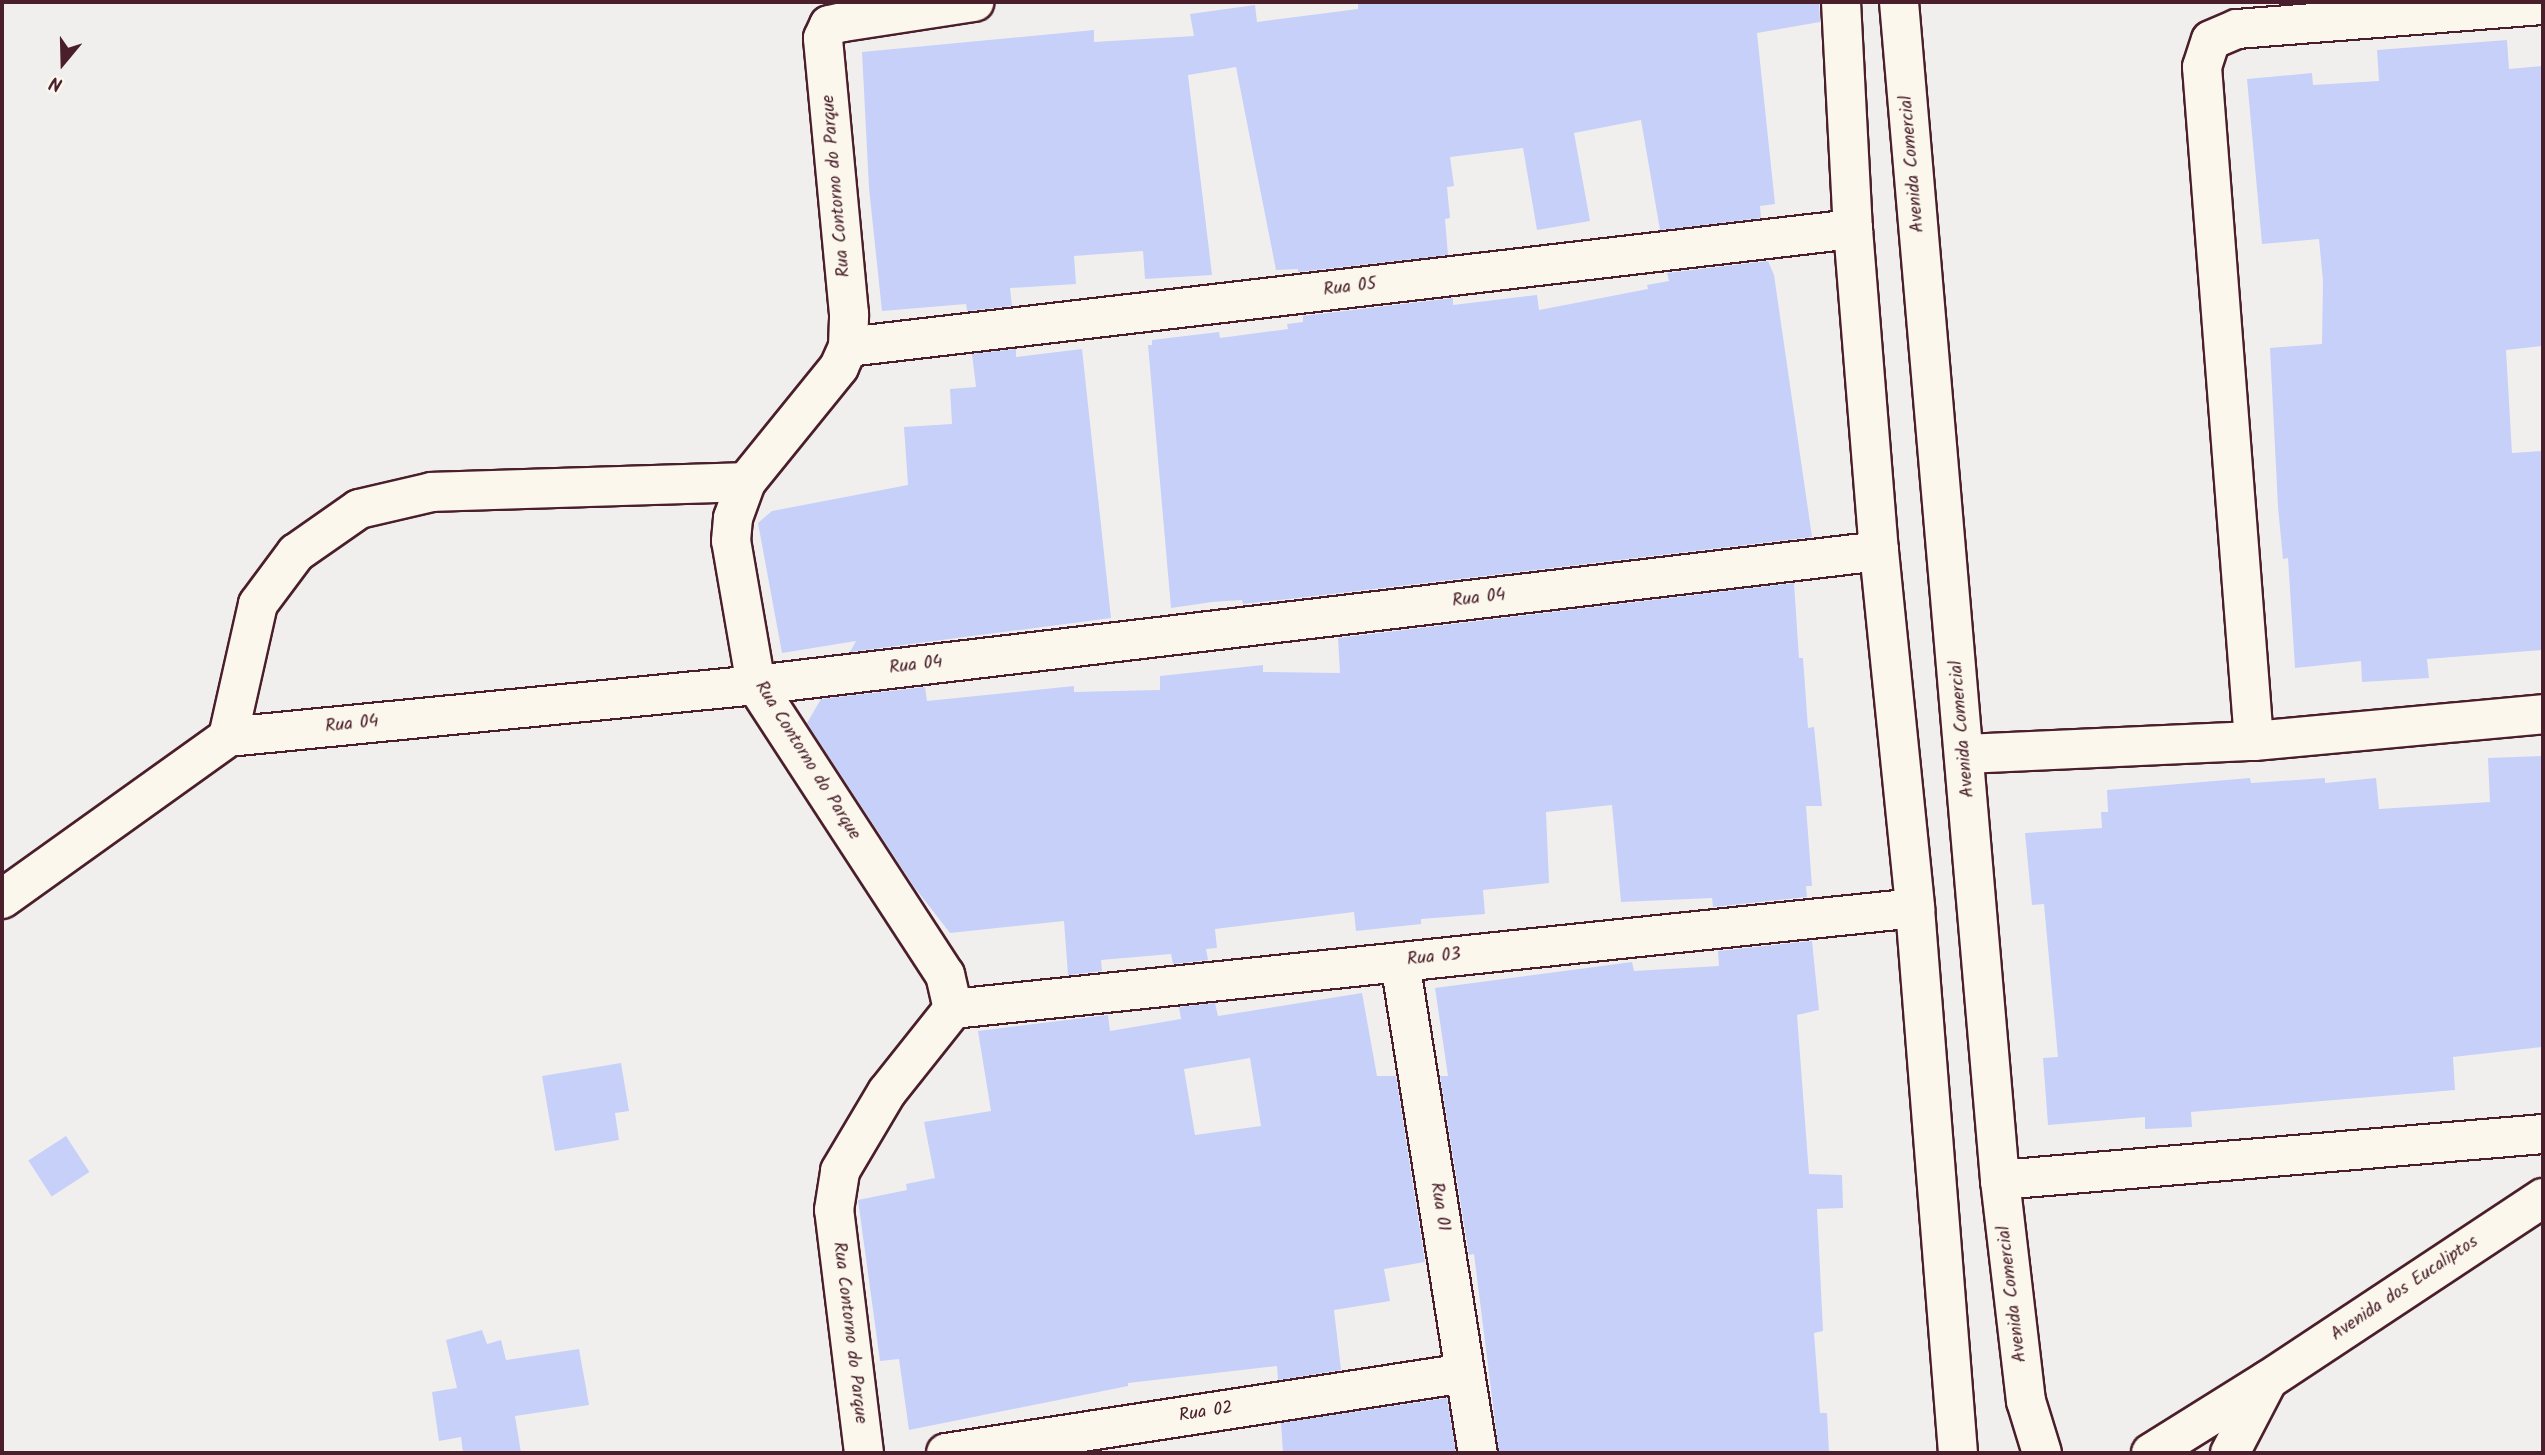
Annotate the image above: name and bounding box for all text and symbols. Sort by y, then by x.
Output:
north arrow [28,28,98,98]
text: N [46,67,67,99]
street label: Rua Contorno do Parque [818,94,856,278]
street label: Avenida Comercial [1896,95,1930,233]
street label: Rua 05 [1322,274,1378,302]
street label: Rua 04 [1451,585,1507,613]
street label: Rua 04 [888,652,944,680]
street label: Avenida Comercial [1946,660,1980,798]
street label: Rua Contorno do Parque [749,678,865,844]
street label: Rua 04 [324,711,380,739]
street label: Rua 03 [1406,944,1462,972]
street label: Rua 01 [1424,1181,1454,1233]
street label: Avenida Comercial [1994,1224,2032,1364]
street label: Avenida dos Eucaliptos [2327,1232,2483,1346]
street label: Rua Contorno do Parque [827,1241,871,1425]
street label: Rua 02 [1178,1398,1234,1428]

